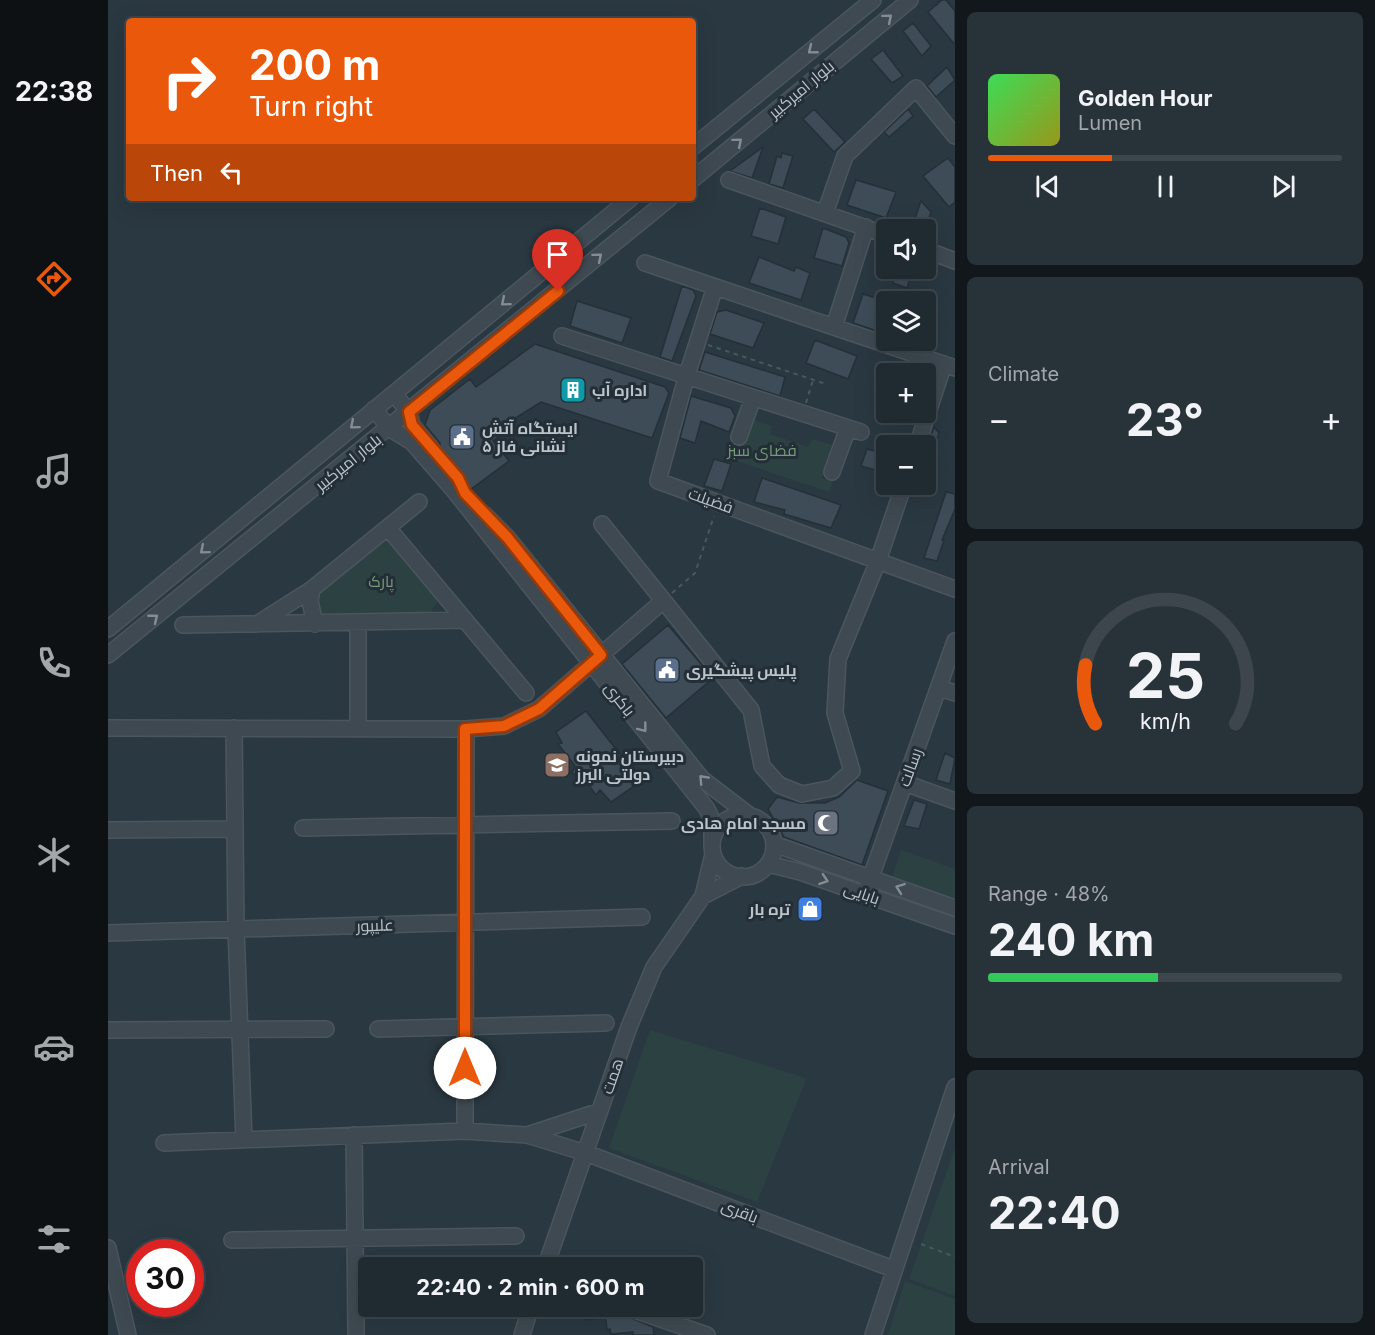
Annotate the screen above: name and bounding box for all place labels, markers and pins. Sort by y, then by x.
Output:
pin [532,229,583,291]
building icon: اداره آب [558,375,588,405]
place label: اداره آب [592,380,647,400]
place label: ایستگاه آتش نشانی فاز ۵ [482,418,578,456]
public building icon: ایستگاه آتش نشانی فاز ۵ [447,422,477,452]
public building icon: پلیس پیشگیری [652,655,682,685]
place label: پلیس پیشگیری [686,660,797,682]
place label: دبیرستان نمونه دولتی البرز [575,746,684,784]
school or university icon: دبیرستان نمونه دولتی البرز [542,750,572,780]
mosque icon: مسجد امام هادی [811,808,841,838]
place label: مسجد امام هادی [681,813,806,835]
shop icon: تره بار [795,894,825,924]
place label: تره بار [748,899,791,919]

